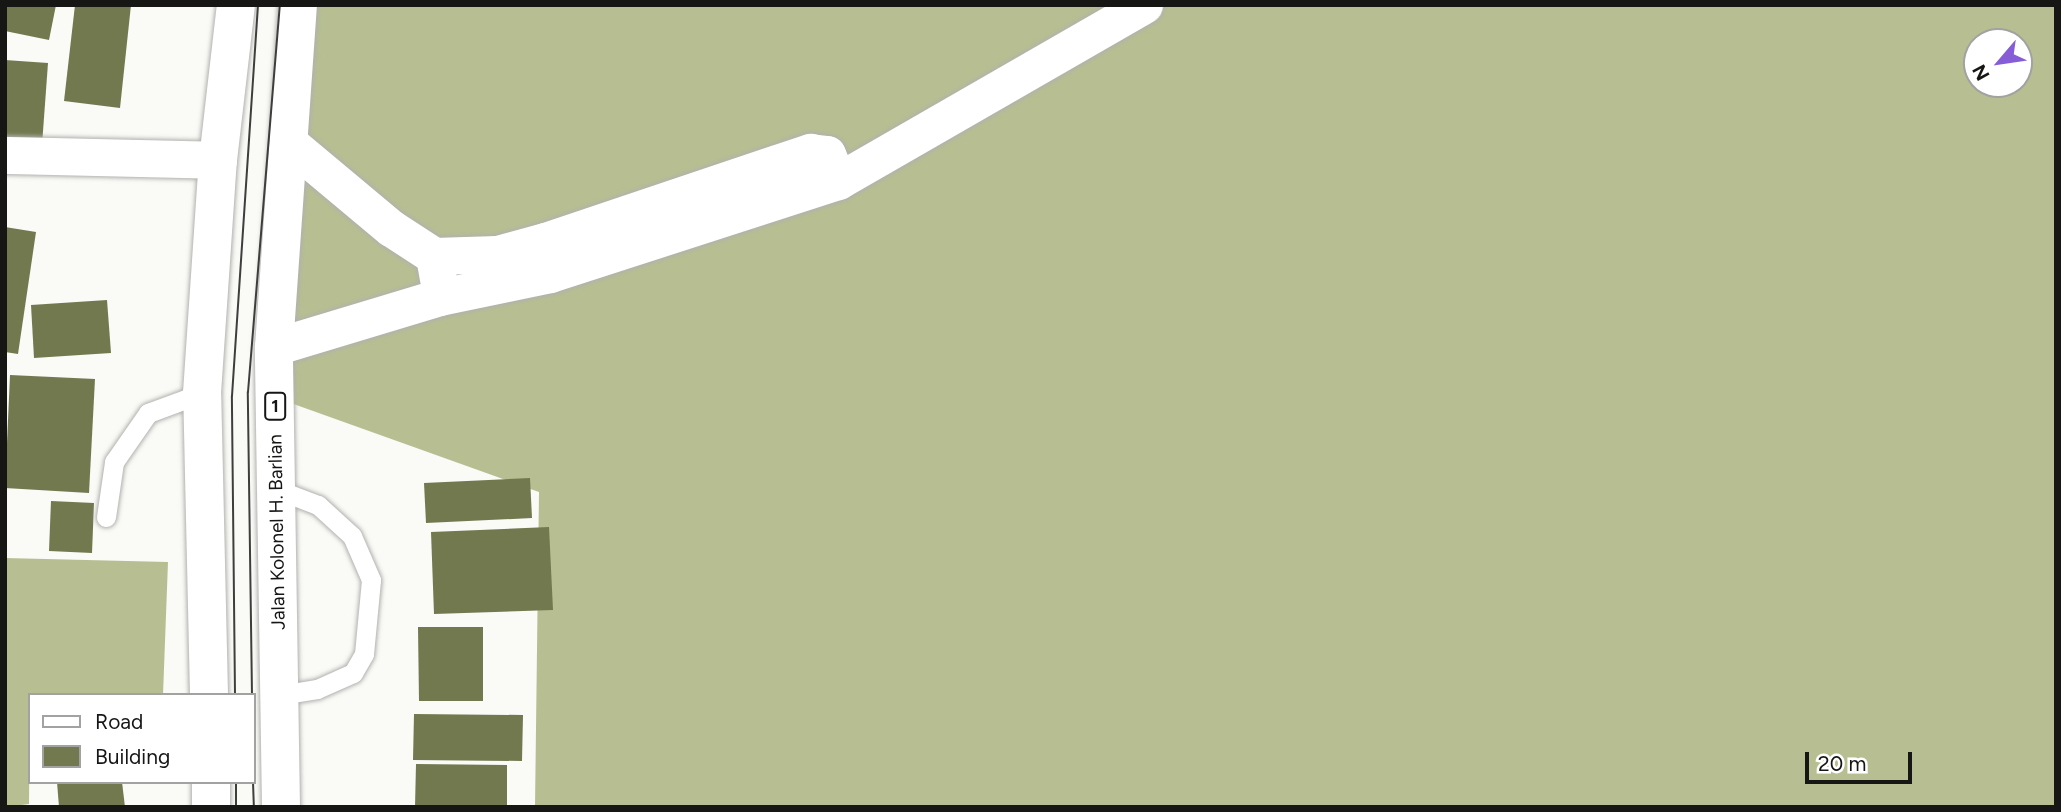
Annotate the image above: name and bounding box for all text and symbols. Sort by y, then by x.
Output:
north arrow [1963,28,2033,98]
text: N [1967,60,1995,84]
road number: 1 [263,392,287,420]
street label: Jalan Kolonel H. Barlian [264,434,290,630]
legend [28,693,256,784]
text: Road [95,709,143,734]
scale bar [1809,738,1916,782]
text: Building [95,744,170,769]
text: 20 m [1818,751,1866,776]

